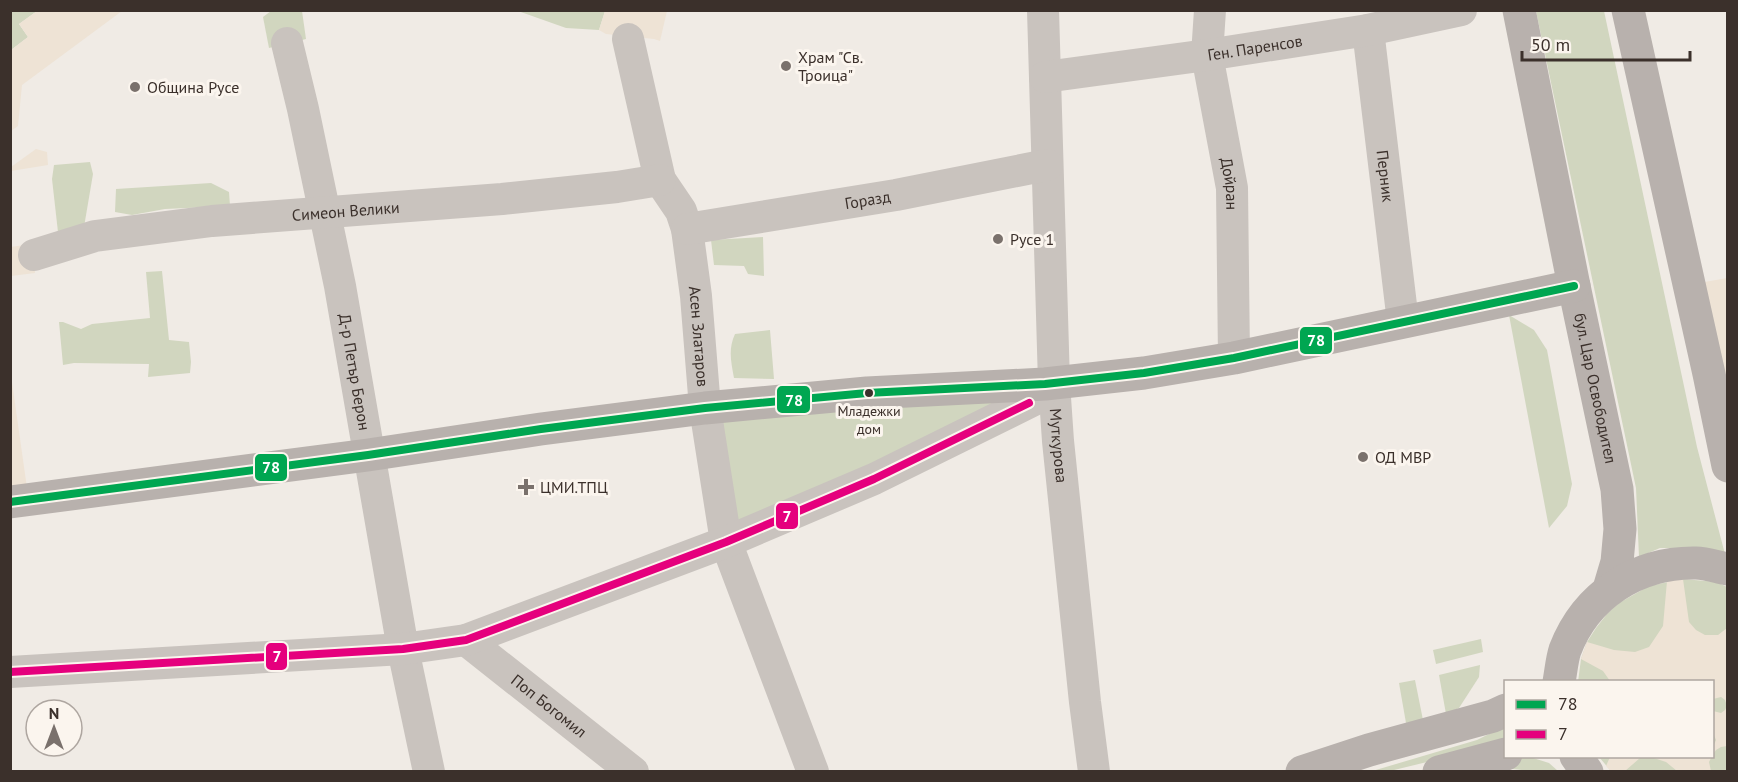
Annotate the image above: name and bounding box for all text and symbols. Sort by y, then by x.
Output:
scale bar [1522,24,1690,62]
street label: Ген. Паренсов [1206,30,1304,65]
text: 50 m [1531,33,1570,56]
place label: Храм "Св. Троица" [798,47,863,85]
marker: Храм "Св. Троица" [779,59,793,73]
place label: Община Русе [147,77,239,97]
marker: Община Русе [128,80,142,94]
street label: Перник [1372,149,1399,203]
street label: Дойран [1216,156,1242,210]
street label: Горазд [843,186,892,213]
street label: Симеон Велики [291,197,400,225]
place label: Русе 1 [1010,229,1054,249]
marker: Русе 1 [991,232,1005,246]
street label: Асен Златаров [685,285,713,388]
street label: бул. Цар Освободител [1570,311,1621,465]
street label: Д-р Петър Берон [335,312,375,432]
line badge: 78 [1299,326,1333,355]
text: 78 [1307,330,1325,350]
line badge: 78 [776,385,811,414]
marker: Младежки дом [863,387,875,399]
text: 78 [785,390,803,410]
place label: Младежки дом [837,402,901,438]
street label: Муткурова [1046,408,1072,484]
place label: ОД МВР [1375,447,1431,467]
marker: ОД МВР [1356,450,1370,464]
line badge: 78 [254,453,288,482]
text: 78 [262,457,280,477]
place label: ЦМИ.ТПЦ [540,477,608,497]
marker: ЦМИ.ТПЦ [517,478,535,496]
line badge: 7 [775,502,799,530]
text: 7 [782,506,792,526]
line badge: 7 [265,642,288,671]
text: 7 [272,646,282,666]
street label: Поп Богомил [507,670,591,742]
legend [1504,680,1714,758]
text: 78 [1558,692,1578,715]
north arrow [24,698,84,758]
text: N [49,703,59,723]
text: 7 [1558,722,1568,745]

